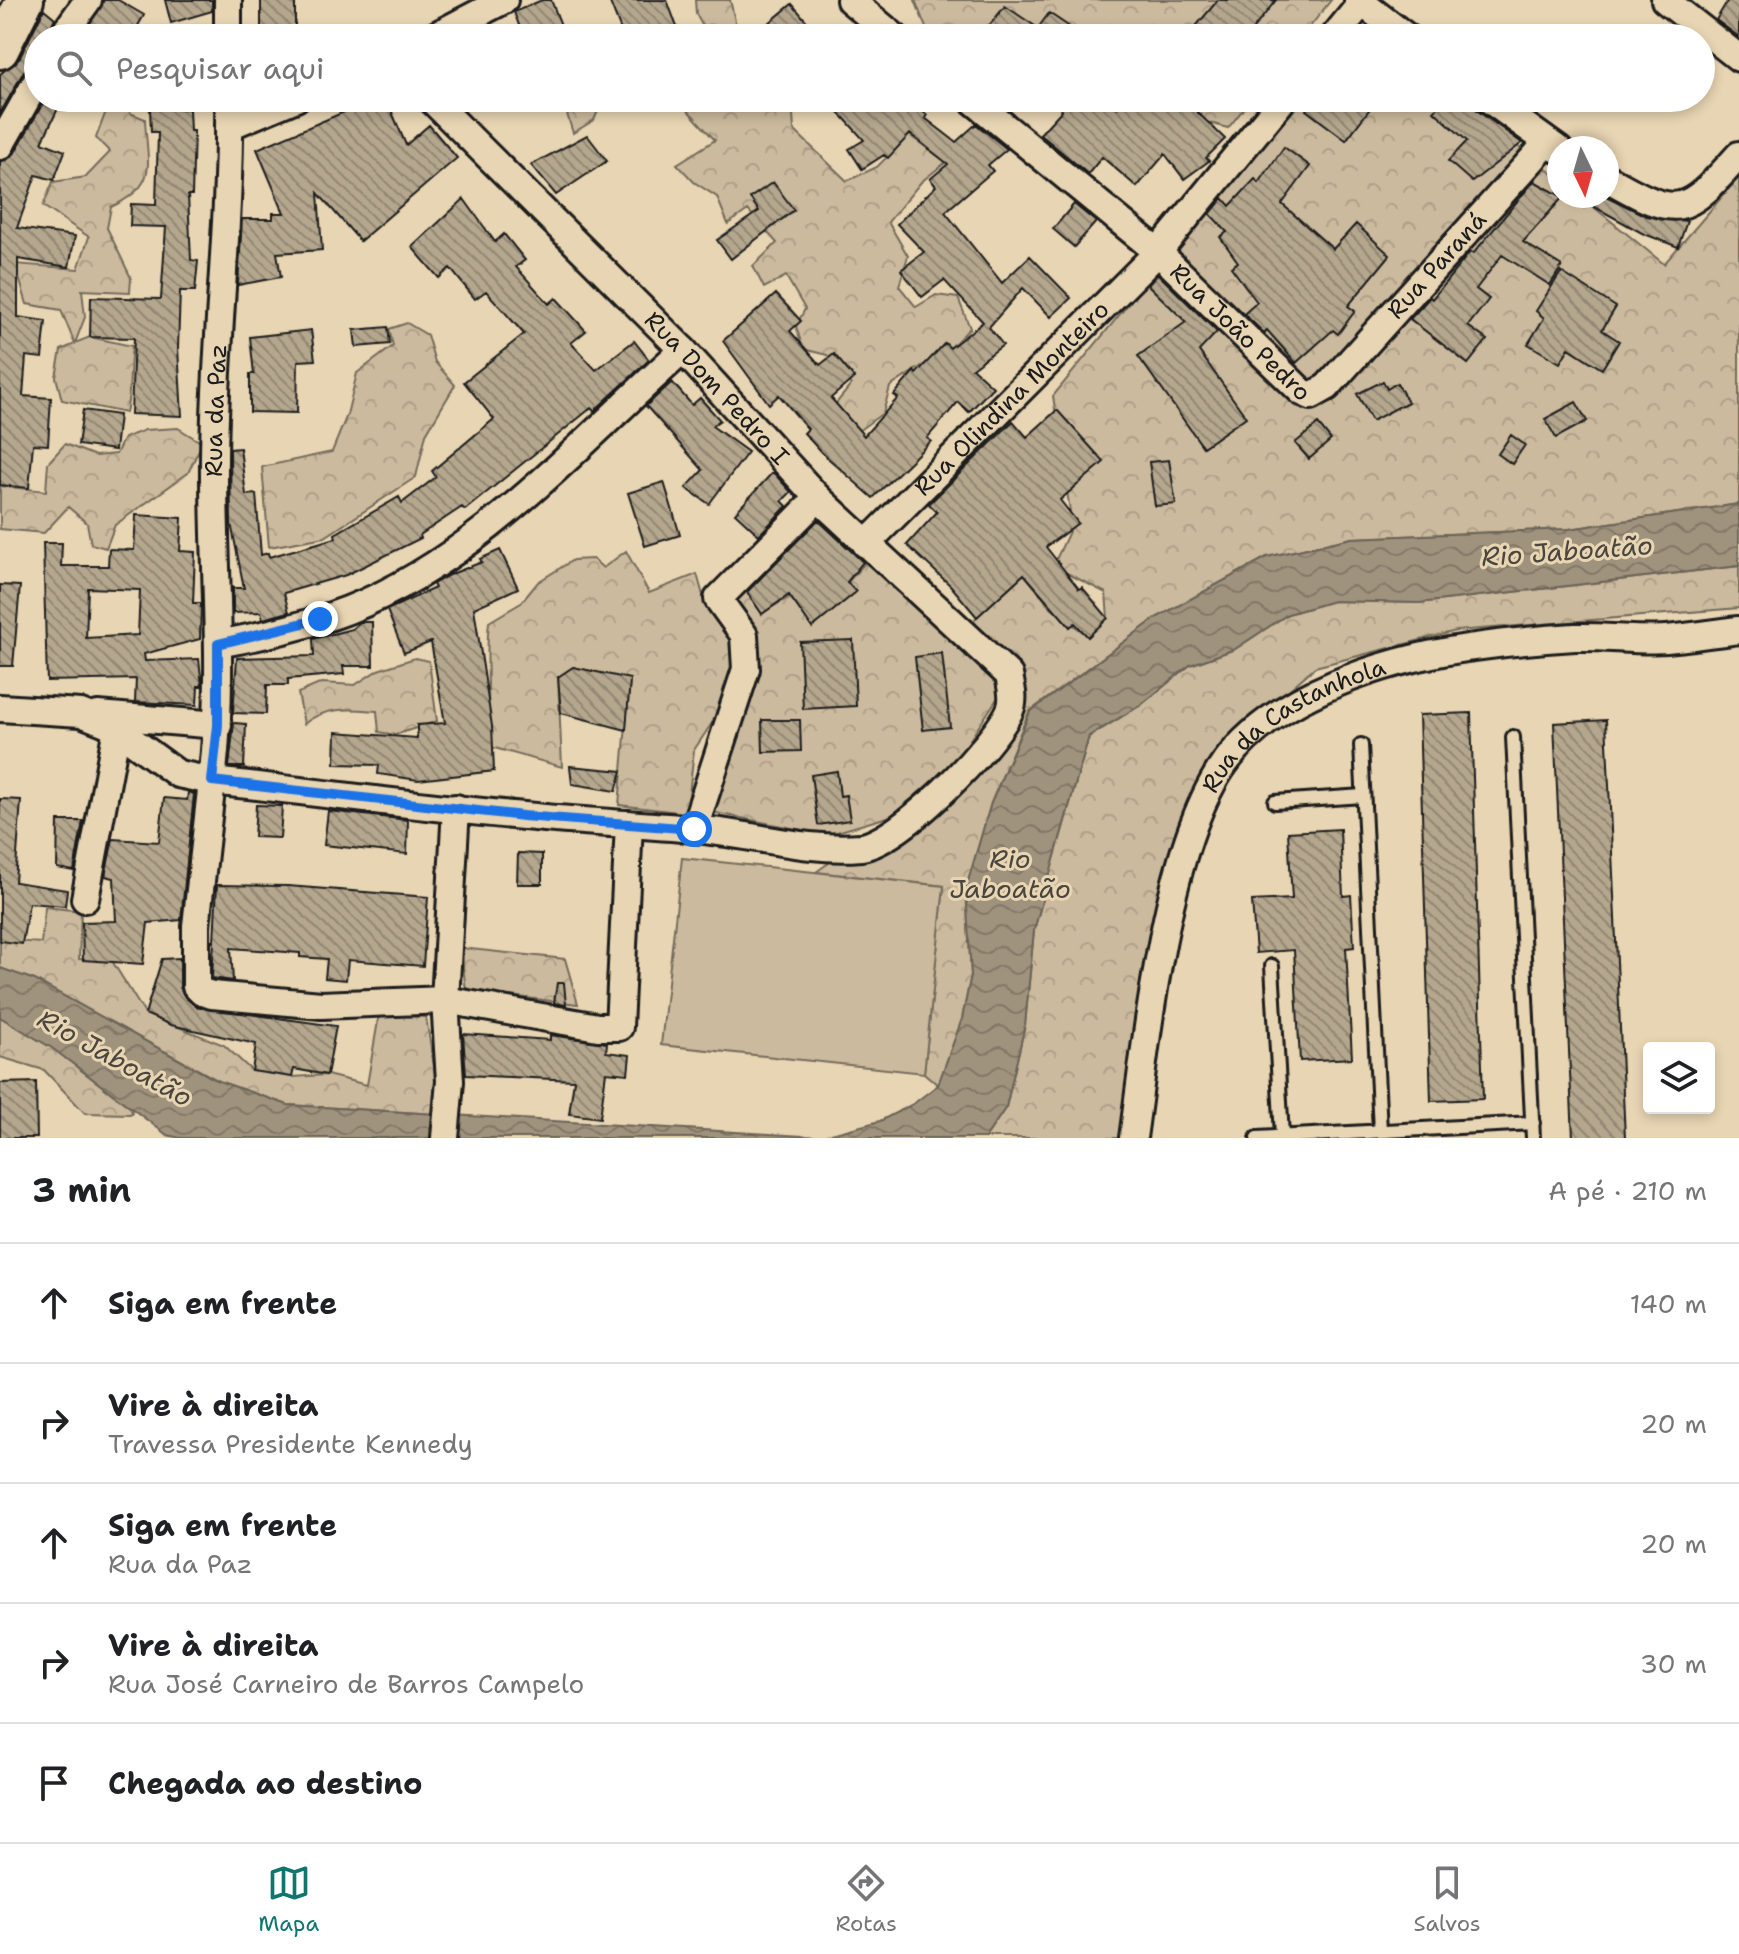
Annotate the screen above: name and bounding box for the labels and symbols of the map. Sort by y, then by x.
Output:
north arrow [1547,136,1619,208]
street label: Rua Paraná [1380,205,1494,326]
street label: Rua João Pedro [1163,256,1318,408]
street label: Rua Olindina Monteiro [907,294,1116,503]
street label: Rua Dom Pedro I [637,304,796,472]
street label: Rua da Paz [198,343,234,477]
water label: Rio Jaboatão [1480,527,1654,574]
route end [302,601,338,637]
street label: Rua da Castanhola [1194,651,1390,798]
route start [676,811,712,847]
water label: Rio Jaboatão [949,841,1071,906]
water label: Rio Jaboatão [32,1001,199,1115]

